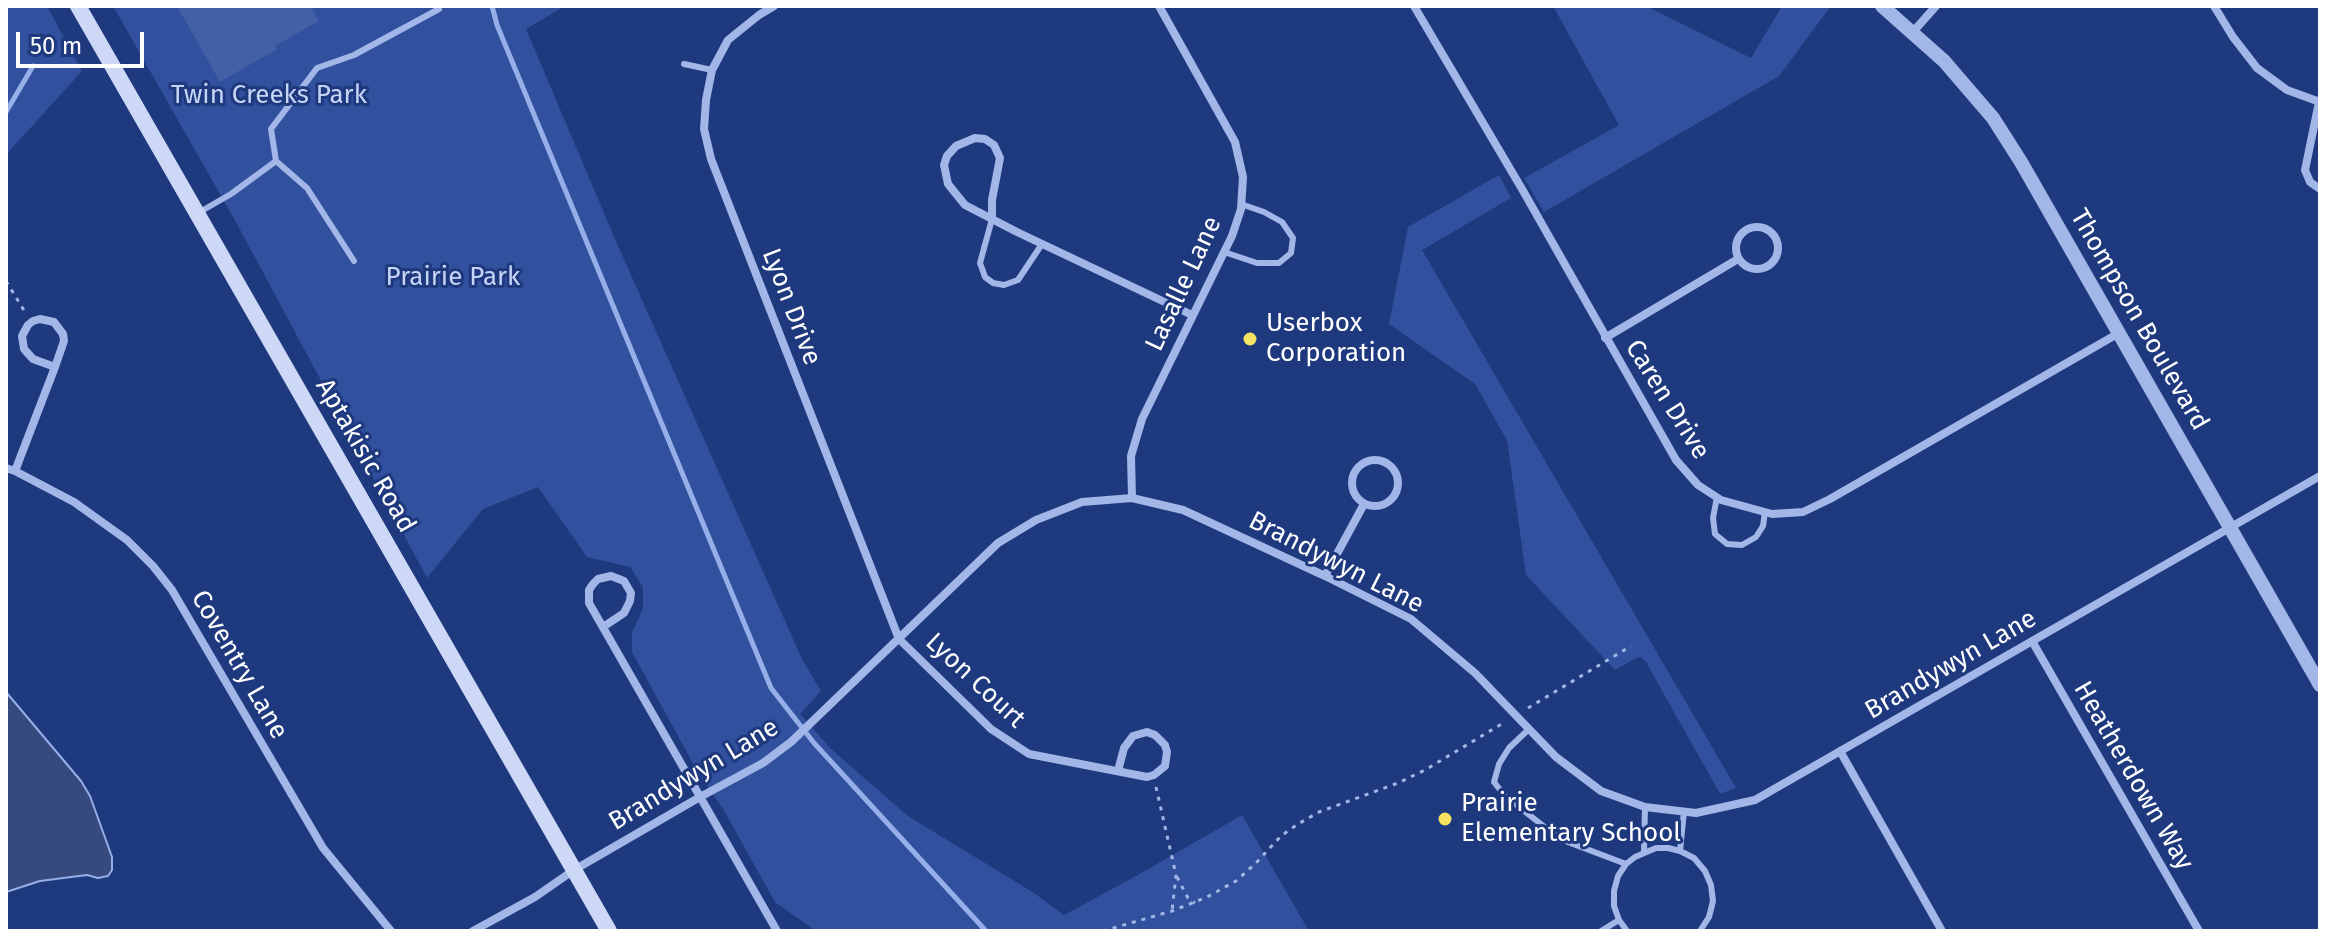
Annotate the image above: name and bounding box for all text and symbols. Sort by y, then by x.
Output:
scale bar [20,16,148,66]
text: 50 m [30,32,82,60]
park label: Twin Creeks Park [171,80,367,112]
street label: Thompson Boulevard [2063,204,2215,436]
street label: Lasalle Lane [1139,212,1229,356]
street label: Lyon Drive [755,244,827,370]
park label: Prairie Park [386,262,520,294]
place label: Userbox Corporation [1266,308,1406,370]
marker: Userbox Corporation [1241,330,1259,348]
street label: Caren Drive [1618,335,1716,465]
street label: Aptakisic Road [308,373,422,539]
street label: Brandywyn Lane [1243,505,1429,621]
street label: Coventry Lane [184,585,294,745]
street label: Brandywyn Lane [1860,603,2042,727]
street label: Lyon Court [919,627,1031,735]
street label: Heatherdown Way [2066,676,2200,876]
street label: Brandywyn Lane [603,712,785,838]
place label: Prairie Elementary School [1461,788,1681,850]
marker: Prairie Elementary School [1436,810,1454,828]

